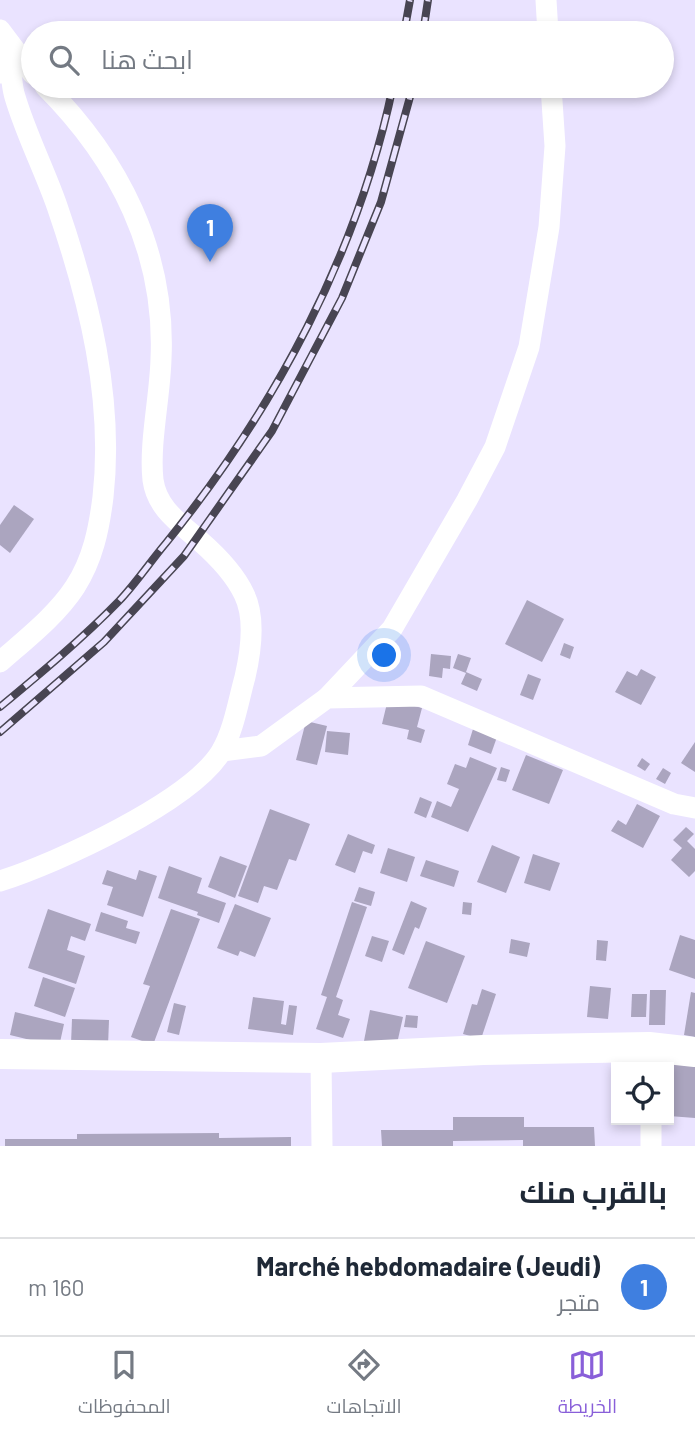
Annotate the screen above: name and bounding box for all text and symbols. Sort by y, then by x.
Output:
search box [21,21,674,98]
icon: search [45,41,83,79]
text: ابحث هنا [101,43,193,74]
pin: 1 [187,204,233,262]
your location [367,638,401,672]
map controls [611,1062,674,1125]
button: locate [611,1062,674,1125]
text: بالقرب منك [519,1173,667,1209]
text: Marché hebdomadaire (Jeudi) [256,1250,600,1281]
text: 160 m [28,1273,85,1301]
text: 1 [640,1273,648,1301]
text: متجر [558,1288,600,1316]
tab: المحفوظات [78,1346,171,1424]
tab: الاتجاهات [326,1346,402,1424]
tab: الخريطة [558,1346,617,1424]

